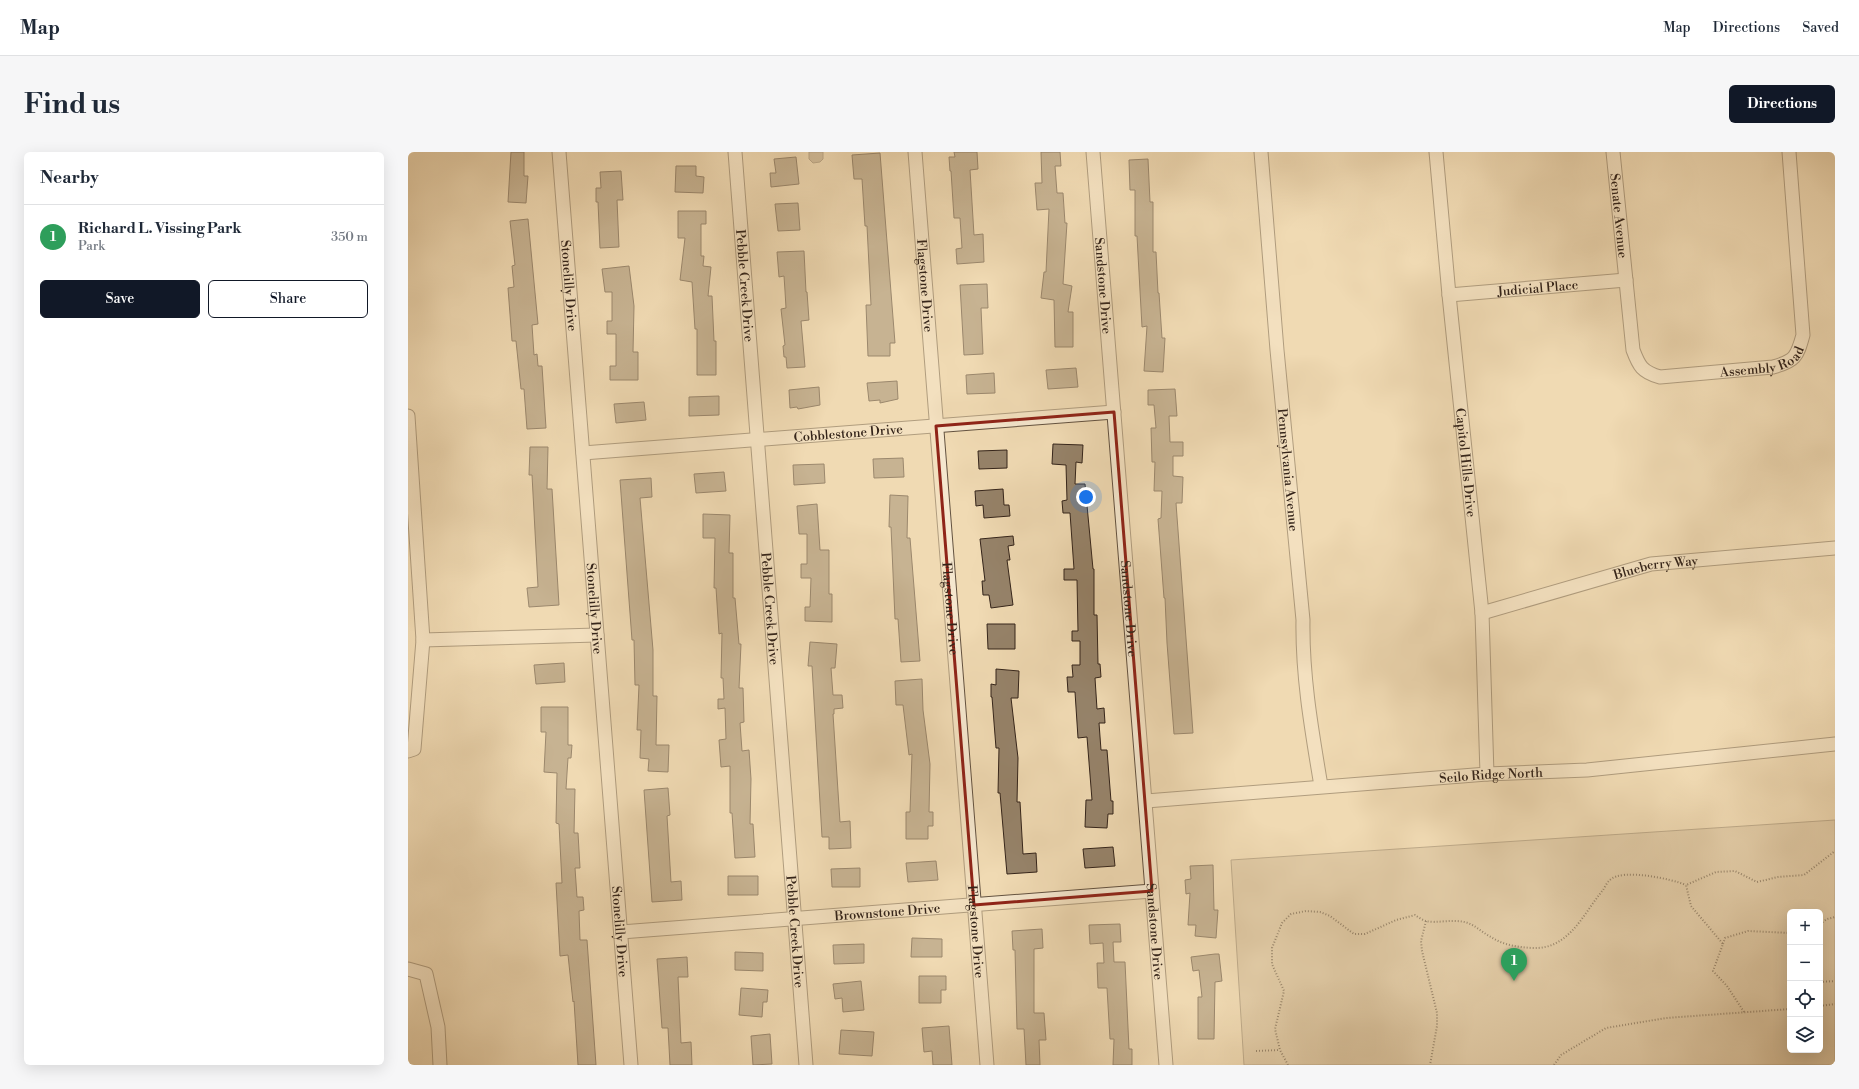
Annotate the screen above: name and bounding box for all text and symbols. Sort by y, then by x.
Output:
text: Map [20,16,60,40]
text: Map [1663,19,1691,37]
text: Directions [1713,19,1780,37]
text: Saved [1802,19,1839,37]
button: Directions [1729,85,1835,123]
text: Find us [24,87,120,122]
text: Nearby [40,167,99,189]
street label: Senate Avenue [1606,173,1631,259]
text: Richard L. Vissing Park [78,219,242,238]
text: 1 [50,229,56,245]
text: 350 m [331,229,368,245]
street label: Pebble Creek Drive [732,229,757,343]
street label: Sandstone Drive [1091,237,1115,335]
text: Park [78,238,105,254]
street label: Flagstone Drive [913,238,936,333]
street label: Stonelilly Drive [557,239,580,332]
street label: Judicial Place [1496,277,1579,300]
button: Save [40,280,200,318]
button: Share [208,280,368,318]
street label: Assembly Road [1718,343,1808,381]
street label: Capitol Hills Drive [1452,407,1479,518]
street label: Pennsylvania Avenue [1274,408,1301,533]
street label: Cobblestone Drive [793,421,904,446]
your location [1076,487,1096,507]
street label: Pebble Creek Drive [757,552,782,666]
street label: Blueberry Way [1611,553,1699,584]
street label: Sandstone Drive [1117,560,1140,658]
street label: Flagstone Drive [938,561,962,656]
street label: Stonelilly Drive [582,562,606,655]
street label: Seilo Ridge North [1438,765,1544,787]
street label: Pebble Creek Drive [782,875,807,989]
street label: Sandstone Drive [1142,883,1166,981]
street label: Flagstone Drive [964,884,987,979]
street label: Stonelilly Drive [608,885,631,978]
street label: Brownstone Drive [833,900,941,925]
map controls [1787,909,1823,1053]
button: + [1787,909,1823,945]
button: − [1787,945,1823,981]
pin: 1 [1501,948,1527,981]
button: locate [1787,981,1823,1017]
button: layers [1787,1017,1823,1053]

